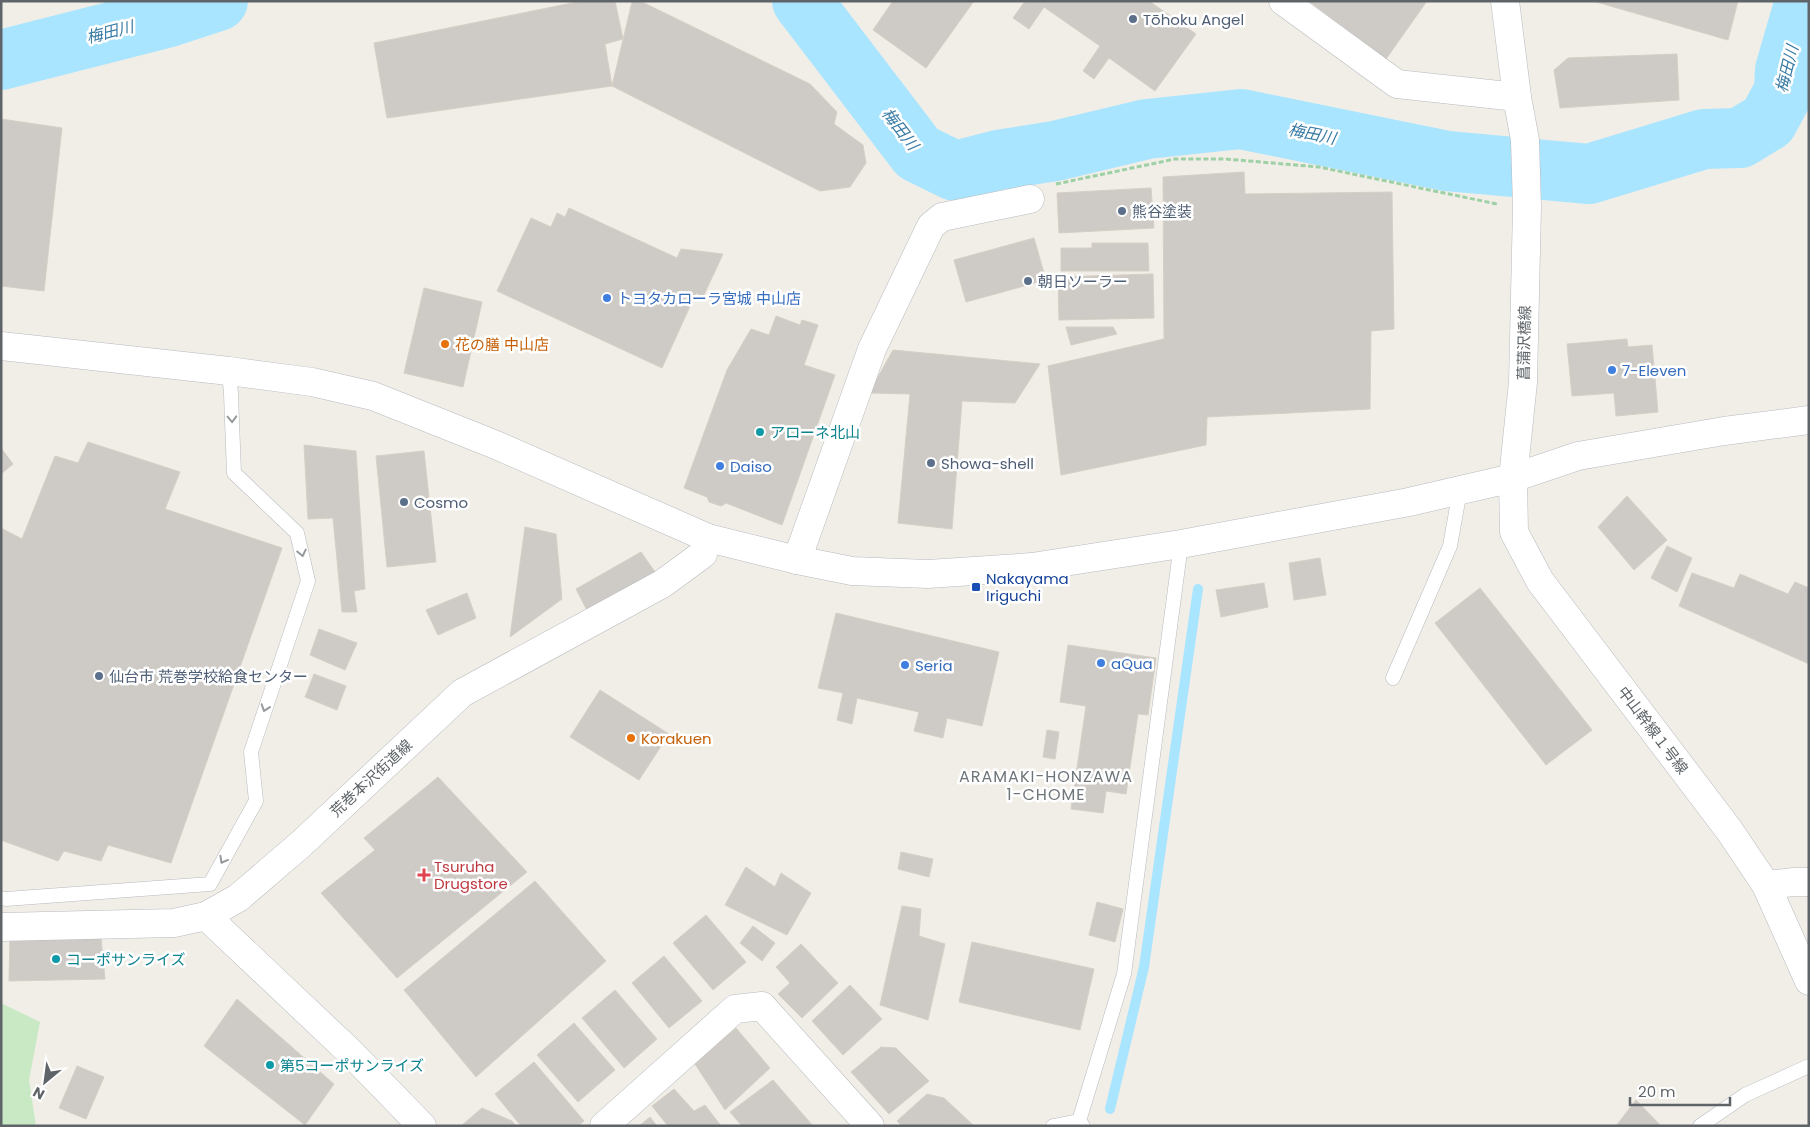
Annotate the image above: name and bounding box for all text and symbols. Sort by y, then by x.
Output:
place label: Tōhoku Angel [1143,9,1244,30]
marker: Tōhoku Angel [1127,13,1139,25]
water label: 梅田川 [84,15,138,49]
water label: 梅田川 [1770,41,1804,95]
water label: 梅田川 [876,103,925,157]
water label: 梅田川 [1286,118,1340,150]
place label: 熊谷塗装 [1132,201,1192,222]
marker: 熊谷塗装 [1116,205,1128,217]
place label: 朝日ソーラー [1038,271,1128,292]
marker: 朝日ソーラー [1022,275,1034,287]
place label: トヨタカローラ宮城 中山店 [617,288,801,309]
marker: トヨタカローラ宮城 中山店 [601,292,613,304]
street label: 菖蒲沢橋線 [1513,305,1535,381]
place label: 花の膳 中山店 [455,334,549,355]
marker: 花の膳 中山店 [439,338,451,350]
place label: 7-Eleven [1622,360,1686,381]
marker: 7-Eleven [1606,364,1618,376]
one-way arrow [227,416,237,423]
place label: アローネ北山 [770,422,860,443]
marker: アローネ北山 [754,426,766,438]
place label: Showa-shell [941,453,1034,474]
place label: Daiso [730,456,772,477]
marker: Showa-shell [925,457,937,469]
marker: Daiso [714,460,726,472]
place label: Cosmo [414,492,468,513]
marker: Cosmo [398,496,410,508]
one-way arrow [296,549,307,558]
place label: Nakayama Iriguchi [986,568,1069,606]
marker: Nakayama Iriguchi [970,581,982,593]
place label: aQua [1111,653,1153,674]
place label: Seria [915,655,953,676]
marker: aQua [1095,657,1107,669]
marker: Seria [899,659,911,671]
place label: 仙台市 荒巻学校給食センター [109,666,308,687]
marker: 仙台市 荒巻学校給食センター [93,670,105,682]
street label: 中山幹線１号線 [1613,682,1693,778]
one-way arrow [261,704,271,712]
place label: Korakuen [641,728,712,749]
marker: Korakuen [625,732,637,744]
street label: 荒巻本沢街道線 [325,735,417,821]
district label: ARAMAKI-HONZAWA 1-CHOME [959,765,1133,806]
one-way arrow [219,854,229,863]
place label: Tsuruha Drugstore [434,856,508,894]
marker: Tsuruha Drugstore [418,869,430,881]
place label: コーポサンライズ [66,949,186,970]
marker: コーポサンライズ [50,953,62,965]
place label: 第5コーポサンライズ [280,1055,424,1076]
north arrow [20,1057,70,1107]
marker: 第5コーポサンライズ [264,1059,276,1071]
scale bar [1630,1074,1730,1106]
text: 20 m [1638,1081,1676,1102]
text: N [29,1082,48,1105]

